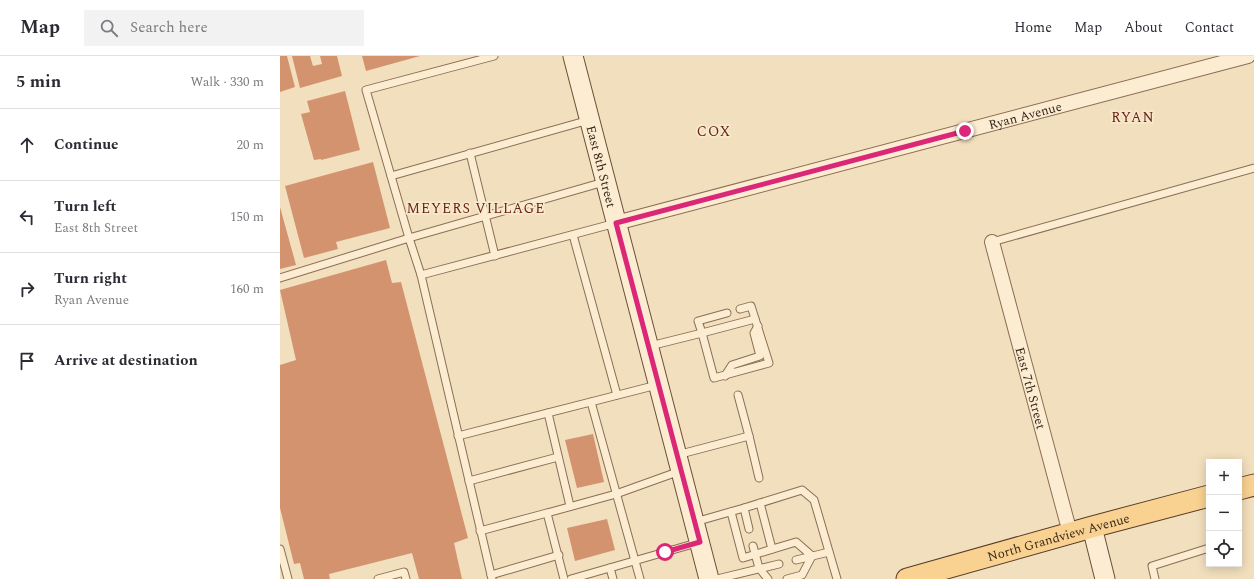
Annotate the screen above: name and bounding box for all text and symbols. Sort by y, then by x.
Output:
search box [84,10,364,46]
text: Map [20,13,60,42]
text: Search here [130,16,208,39]
icon: search [98,17,120,39]
text: Home [1014,17,1052,38]
text: Map [1074,17,1102,38]
text: About [1124,17,1163,38]
text: Contact [1185,17,1234,38]
text: 5 min [16,69,61,95]
text: Walk · 330 m [190,72,264,92]
street label: Ryan Avenue [986,97,1064,135]
district label: RYAN [1111,107,1155,128]
district label: COX [697,121,731,142]
route end [956,122,974,140]
street label: East 8th Street [580,123,621,210]
text: Continue [54,133,119,156]
icon: ahead [16,134,38,156]
text: 20 m [237,135,264,155]
text: Turn left [54,195,116,218]
district label: MEYERS VILLAGE [407,198,545,219]
icon: left [16,206,38,228]
text: 150 m [230,207,264,227]
text: East 8th Street [54,218,138,238]
text: Turn right [54,267,127,290]
icon: right [16,278,38,300]
text: 160 m [230,279,264,299]
text: Ryan Avenue [54,290,129,310]
street label: East 7th Street [1010,345,1051,432]
text: Arrive at destination [54,349,198,372]
icon: arrive [16,350,38,372]
map controls [1206,459,1242,567]
button: + [1206,459,1242,495]
button: − [1206,495,1242,531]
street label: North Grandview Avenue [985,508,1132,567]
button: locate [1206,531,1242,567]
route start [656,543,674,561]

